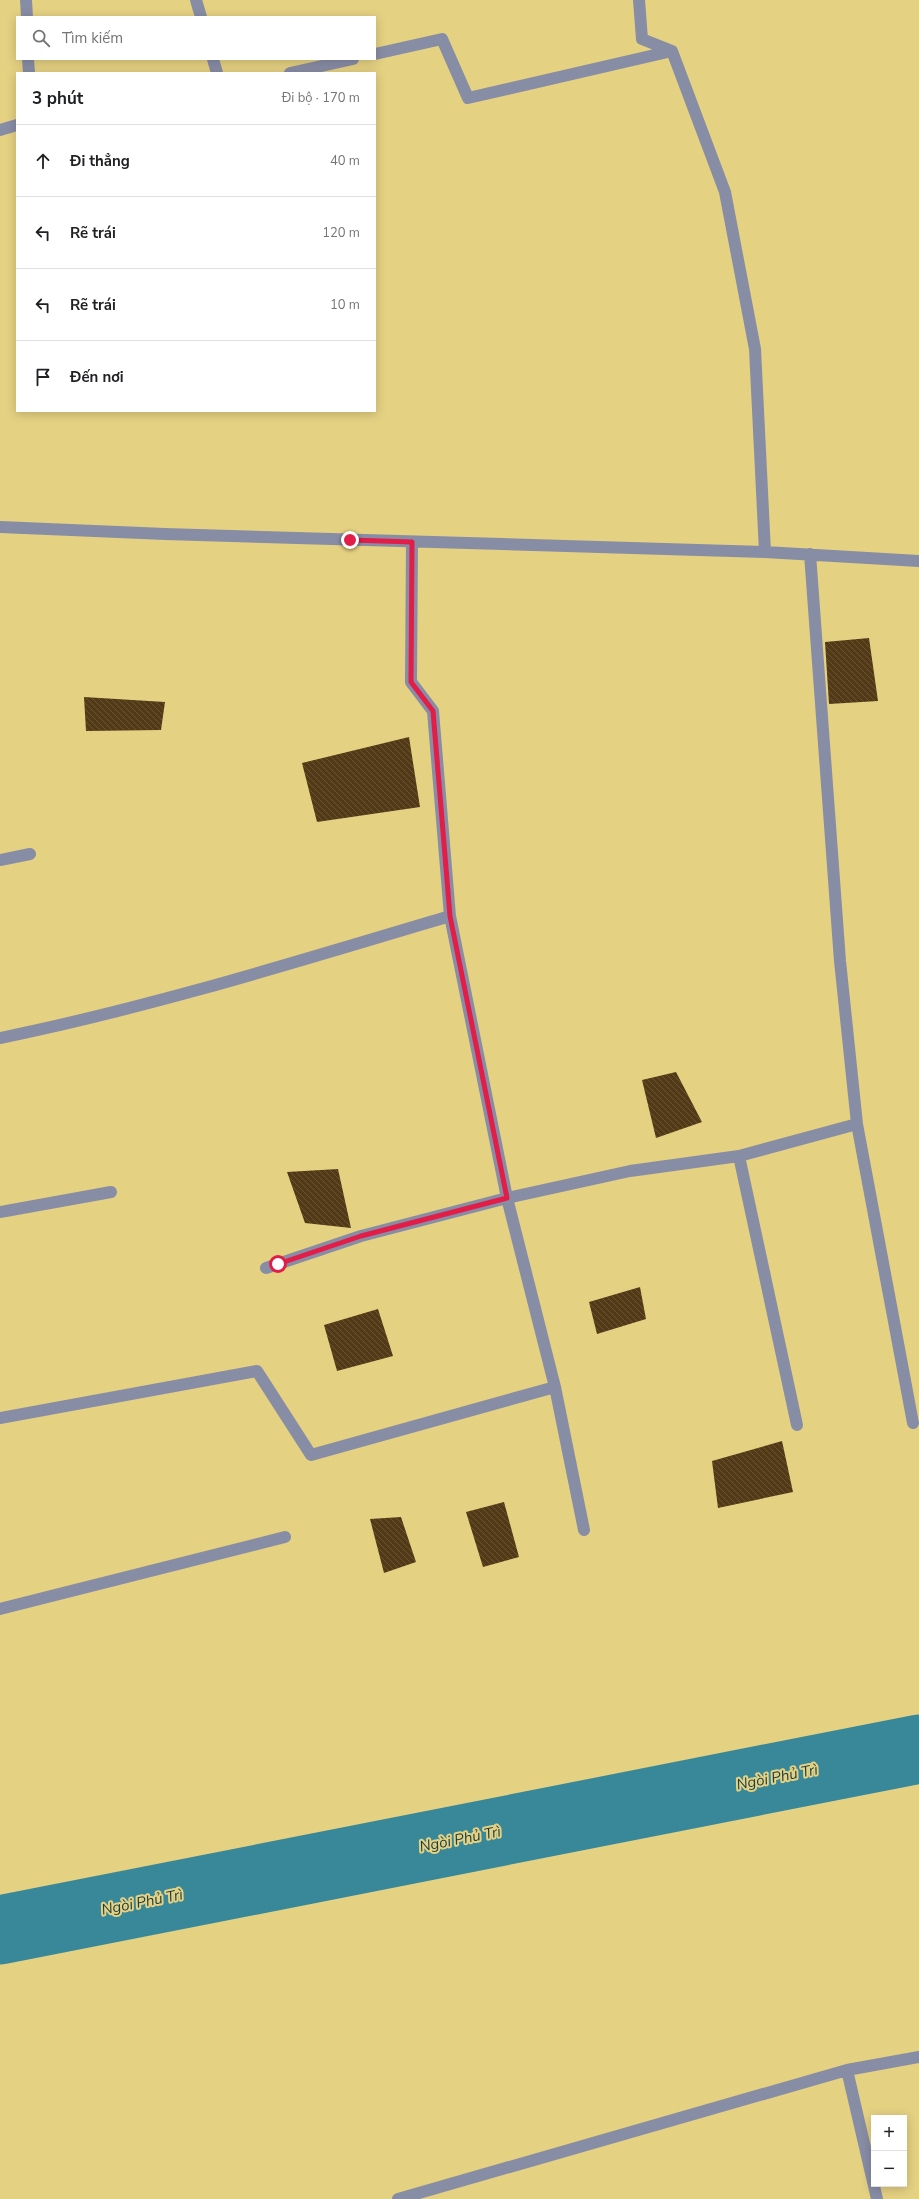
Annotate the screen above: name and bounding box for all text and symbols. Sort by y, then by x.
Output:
search box [16,16,376,60]
icon: search [30,27,52,49]
text: Tìm kiếm [62,28,123,48]
text: 3 phút [32,87,83,110]
text: Đi bộ · 170 m [282,89,360,107]
icon: ahead [32,150,54,172]
text: Đi thẳng [70,151,130,171]
text: 40 m [330,152,360,170]
icon: left [32,222,54,244]
text: Rẽ trái [70,223,116,243]
text: 120 m [322,224,360,242]
icon: left [32,294,54,316]
text: Rẽ trái [70,295,116,315]
text: 10 m [330,296,360,314]
icon: arrive [32,366,54,388]
text: Đến nơi [70,367,124,387]
route end [341,531,359,549]
route start [269,1255,287,1273]
water label: Ngòi Phủ Trì [735,1759,819,1795]
water label: Ngòi Phủ Trì [418,1821,502,1857]
water label: Ngòi Phủ Trì [100,1884,184,1920]
map controls [871,2115,907,2187]
button: + [871,2115,907,2151]
button: − [871,2151,907,2187]

